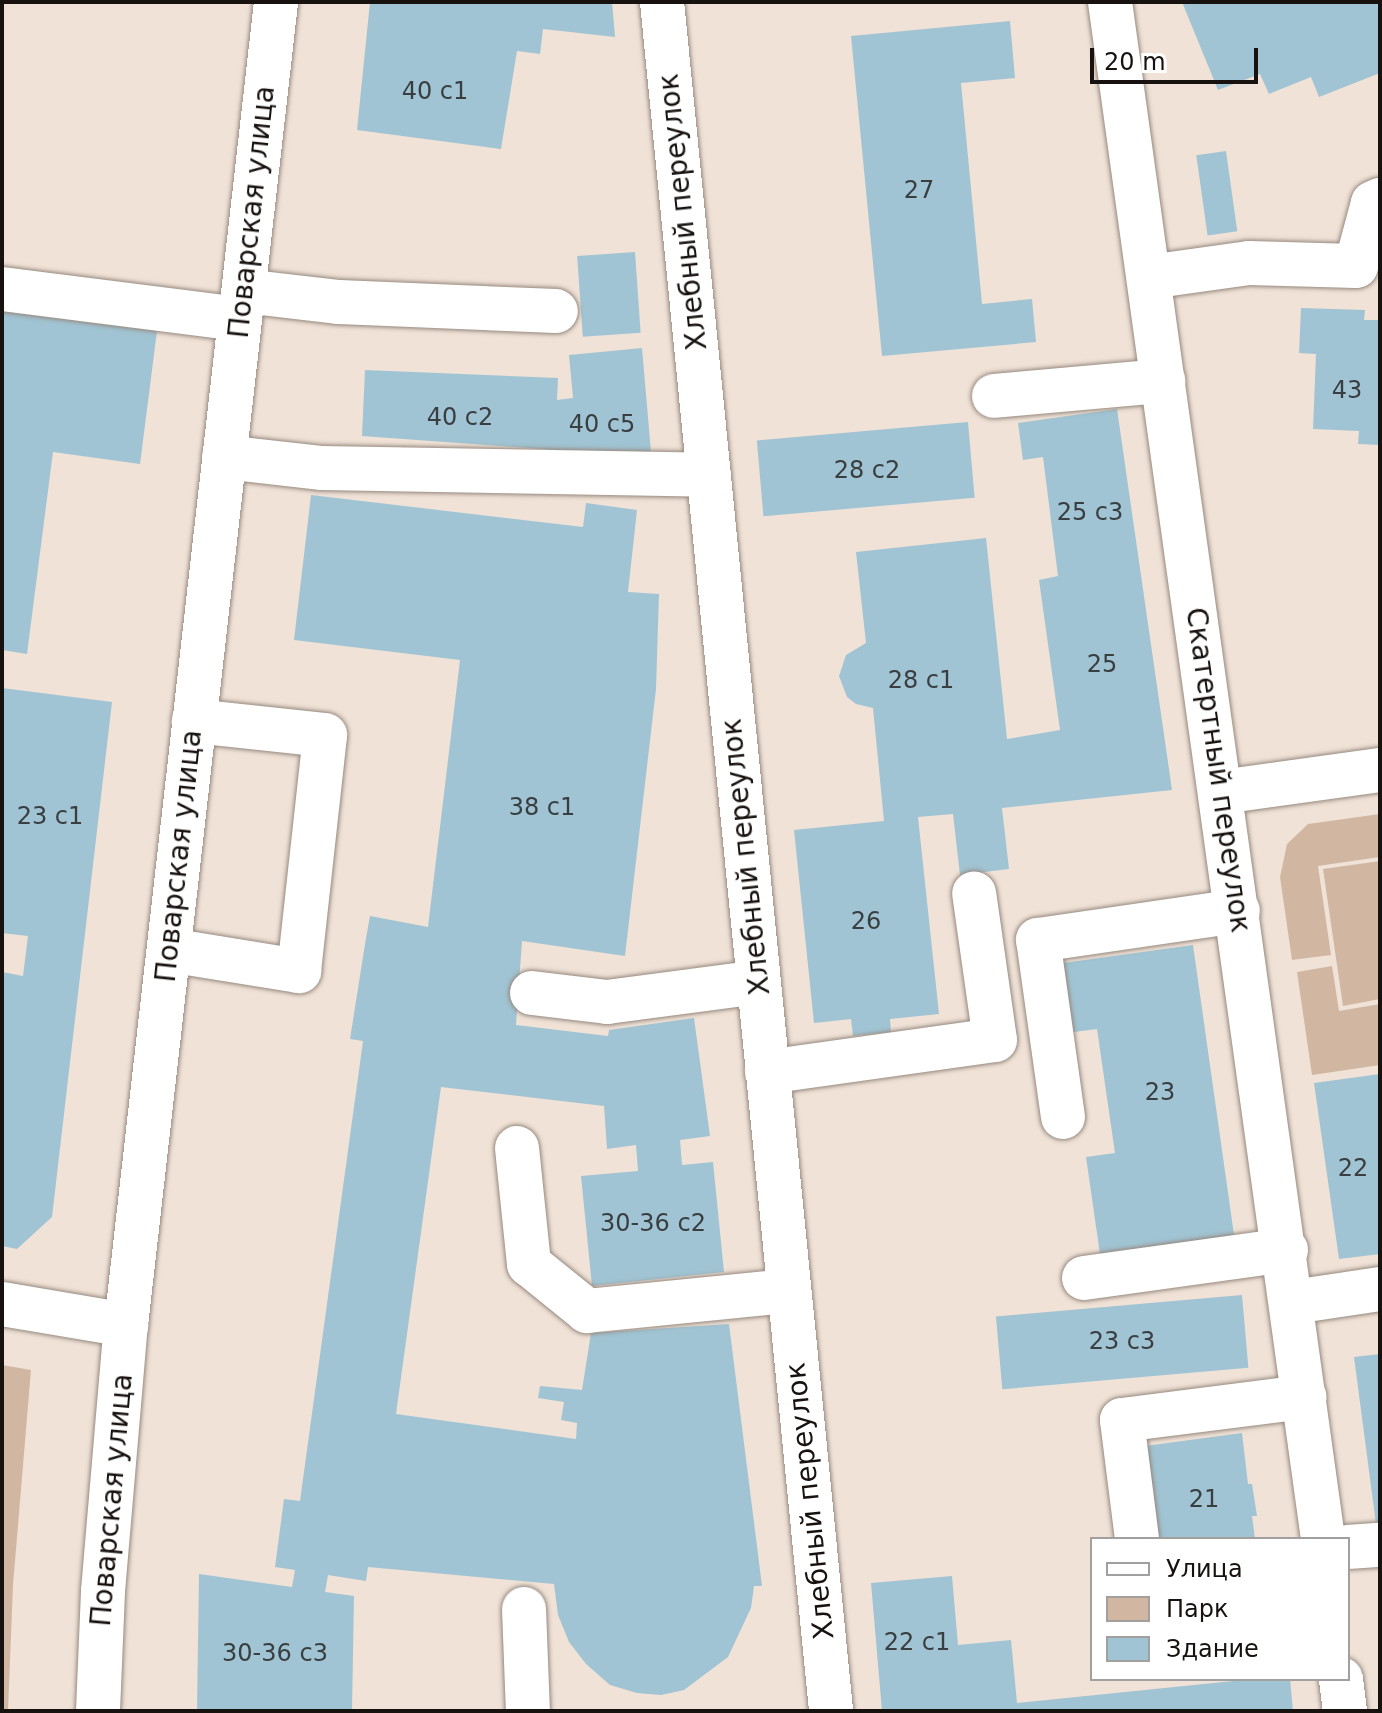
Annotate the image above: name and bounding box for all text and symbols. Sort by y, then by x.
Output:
scale bar [1094,32,1262,82]
text: 20 m [1104,48,1166,76]
street label: Хлебный переулок [652,72,714,352]
house number: 40 с1 [402,78,468,106]
street label: Поварская улица [222,84,282,340]
house number: 27 [904,177,934,205]
house number: 43 [1332,377,1362,405]
house number: 40 с2 [427,404,493,432]
house number: 40 с5 [569,411,635,439]
house number: 28 с2 [834,457,900,485]
house number: 25 с3 [1057,499,1123,527]
street label: Скатертный переулок [1179,605,1257,935]
house number: 25 [1087,651,1117,679]
house number: 28 с1 [888,667,954,695]
street label: Хлебный переулок [715,717,777,997]
street label: Поварская улица [149,728,209,984]
house number: 38 с1 [509,794,575,822]
house number: 23 с1 [17,803,83,831]
house number: 26 [851,908,881,936]
house number: 23 [1145,1079,1175,1107]
house number: 22 [1338,1155,1368,1183]
house number: 30-36 с2 [600,1210,706,1238]
house number: 23 с3 [1089,1328,1155,1356]
street label: Хлебный переулок [779,1361,841,1641]
street label: Поварская улица [84,1372,140,1628]
house number: 21 [1189,1486,1219,1514]
legend [1090,1537,1350,1681]
text: Улица [1166,1555,1243,1583]
text: Парк [1166,1595,1228,1623]
house number: 22 с1 [884,1629,950,1657]
text: Здание [1166,1635,1259,1663]
house number: 30-36 с3 [222,1640,328,1668]

